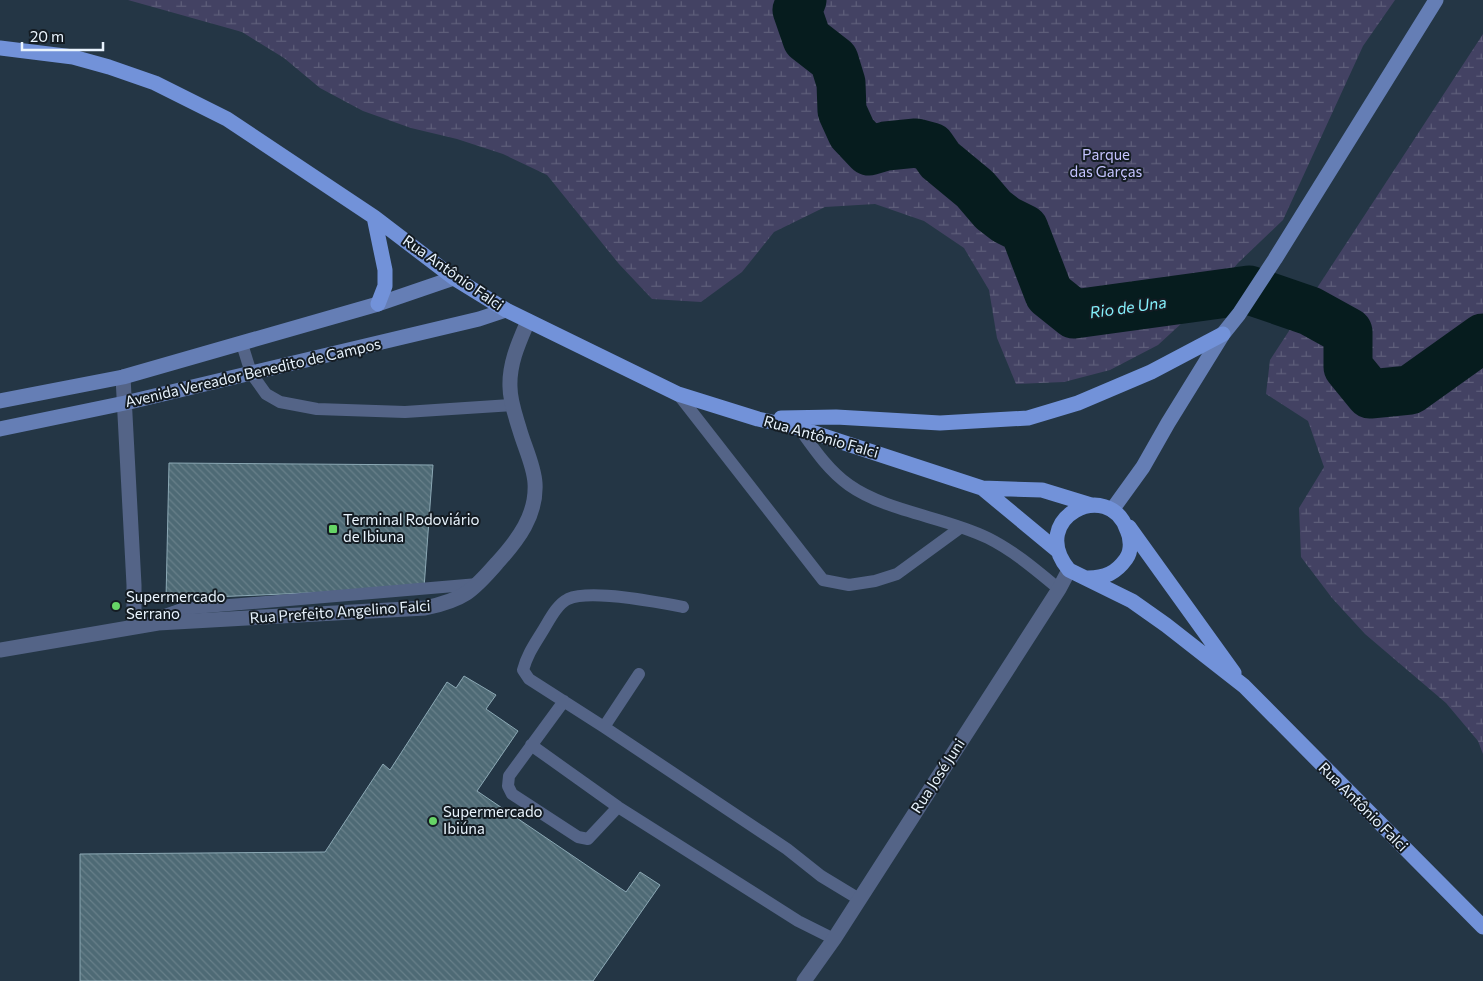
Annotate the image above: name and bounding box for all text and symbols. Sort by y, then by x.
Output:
scale bar [22,20,104,52]
text: 20 m [30,27,64,45]
park label: Parque das Garças [1070,145,1143,180]
street label: Rua Antônio Falci [400,231,507,314]
water label: Rio de Una [1088,292,1168,321]
street label: Avenida Vereador Benedito de Campos [123,334,382,410]
street label: Rua Antônio Falci [762,411,881,461]
place label: Terminal Rodoviário de Ibiuna [343,510,479,545]
marker: Terminal Rodoviário de Ibiuna [327,523,339,535]
place label: Supermercado Serrano [126,587,226,622]
street label: Rua Prefeito Angelino Falci [249,596,431,626]
marker: Supermercado Serrano [110,600,122,612]
street label: Rua José Juni [906,735,968,816]
street label: Rua Antônio Falci [1315,758,1412,855]
place label: Supermercado Ibiúna [443,802,543,837]
marker: Supermercado Ibiúna [427,815,439,827]

